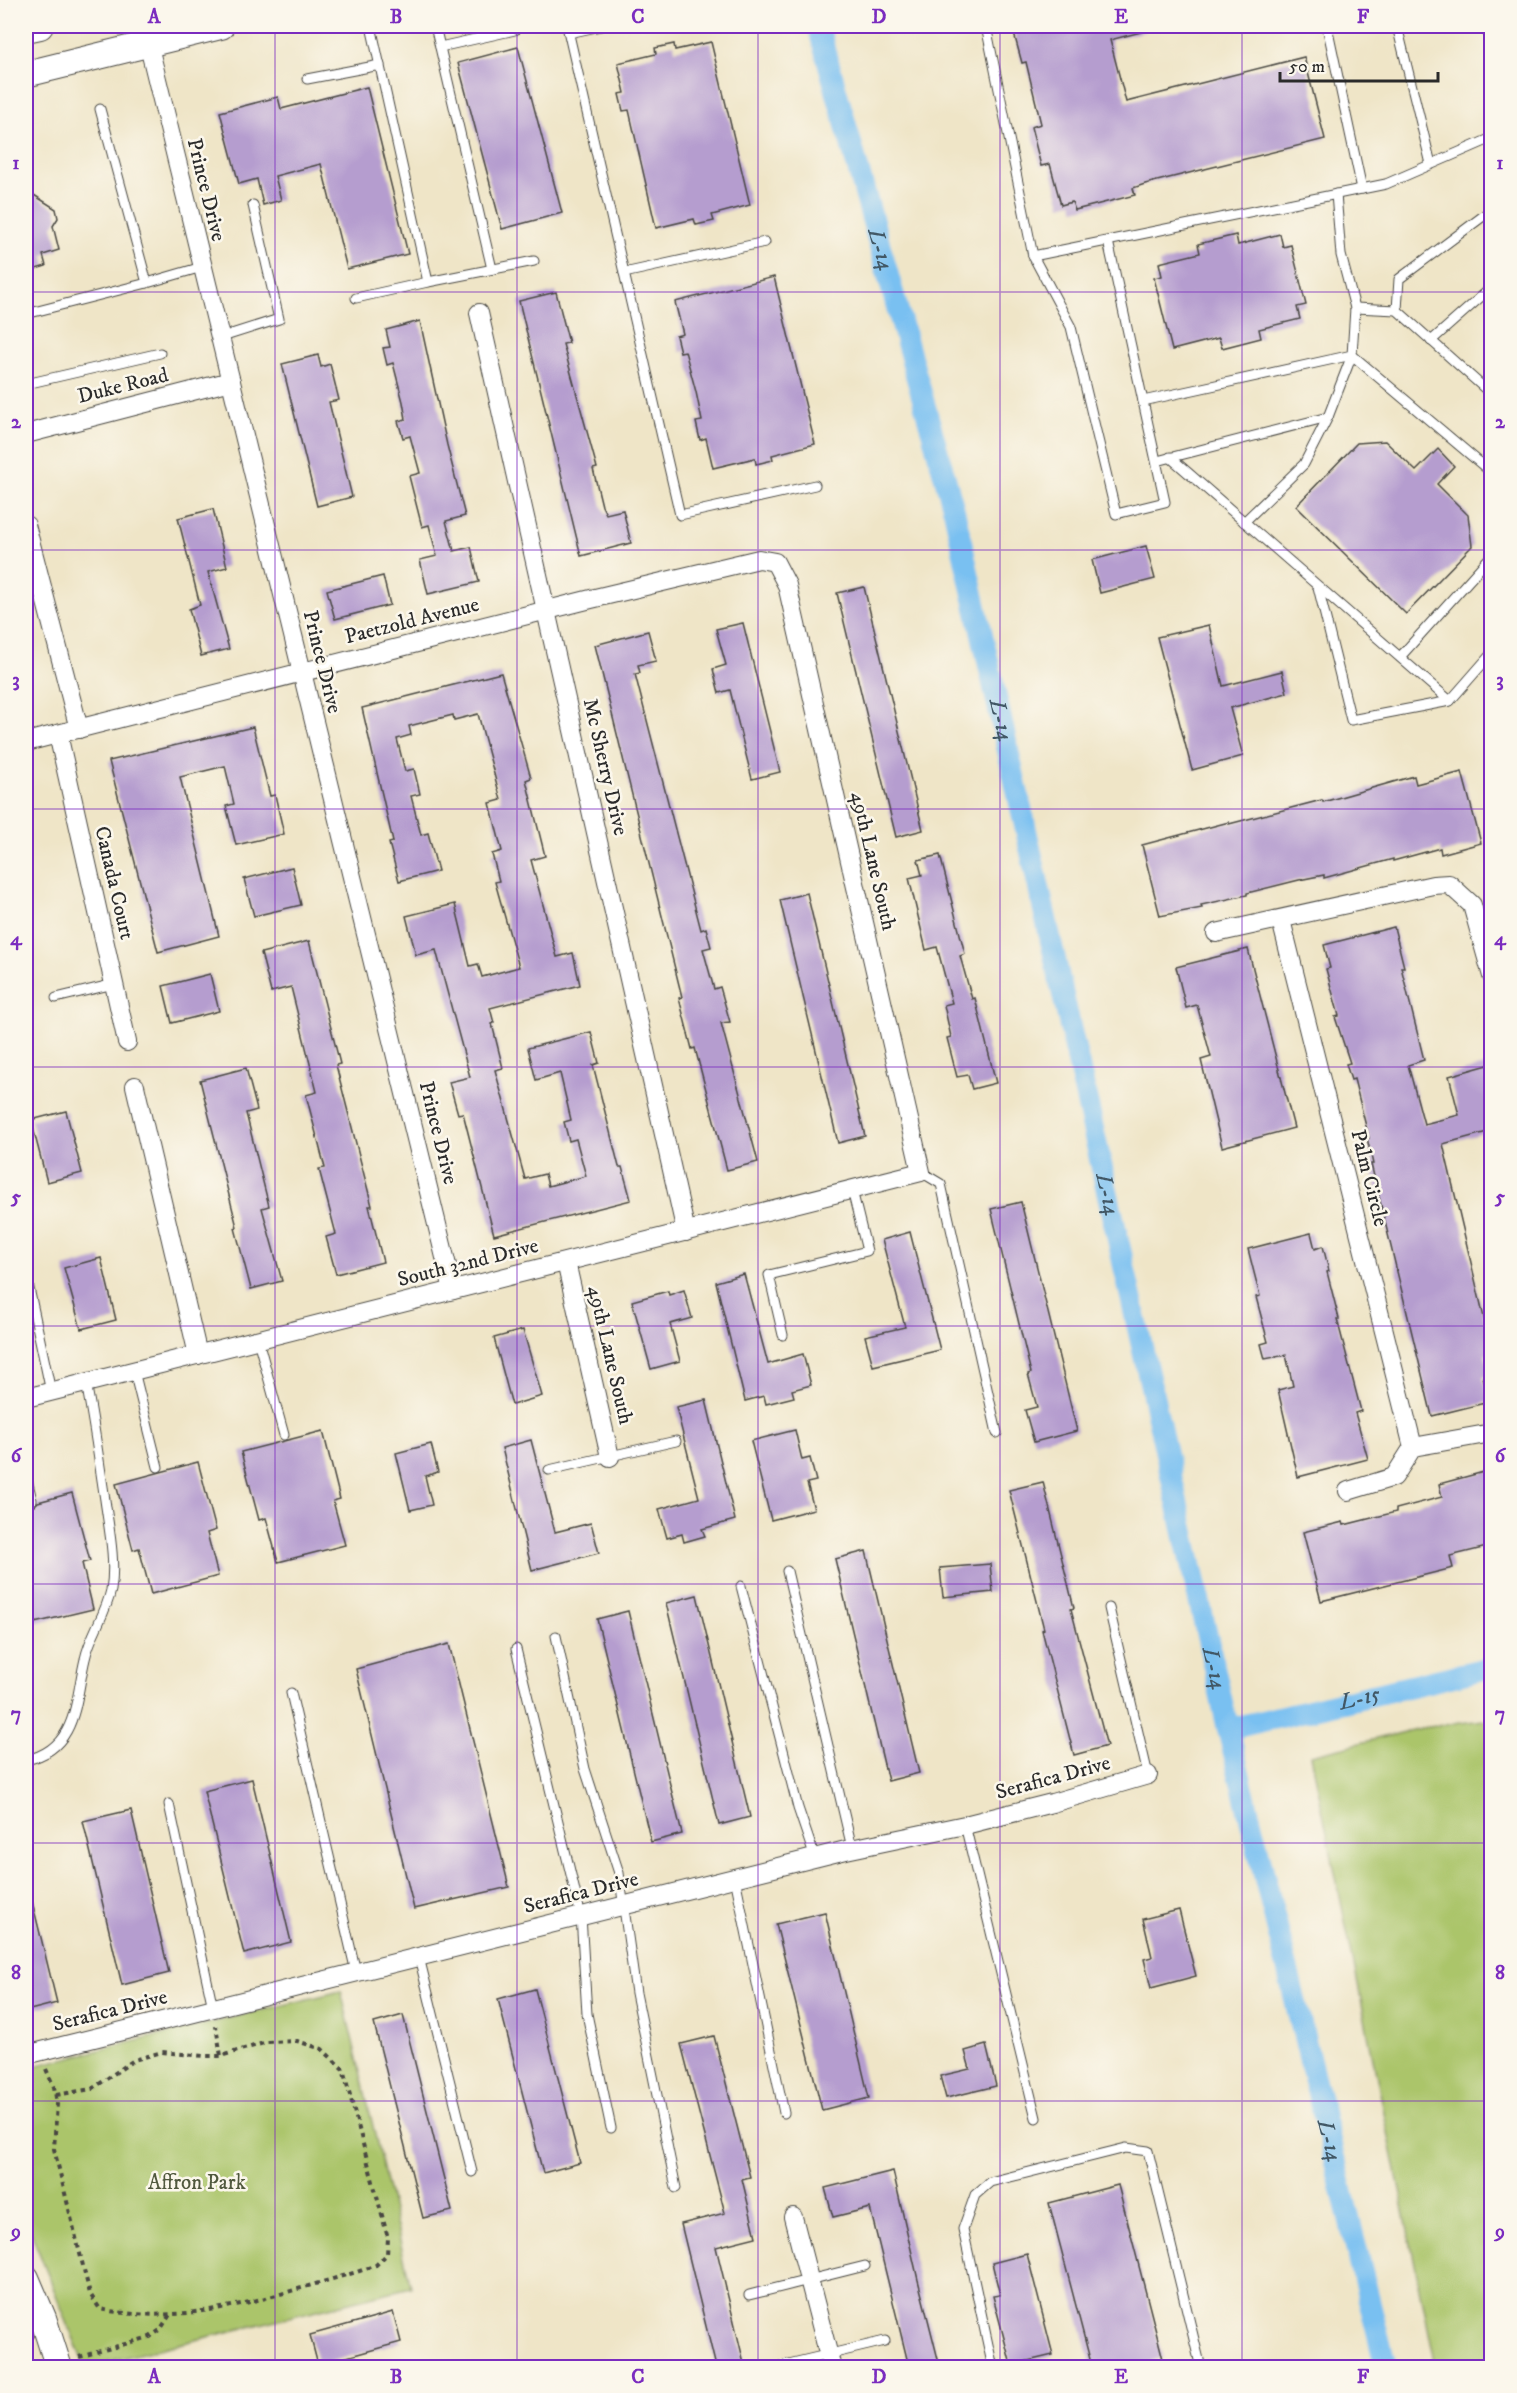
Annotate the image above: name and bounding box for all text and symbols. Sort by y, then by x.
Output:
text: A [147,5,162,30]
text: B [390,5,402,30]
text: C [631,5,645,30]
text: D [872,5,887,30]
text: E [1114,5,1128,30]
text: F [1357,5,1370,30]
scale bar [1280,45,1438,83]
text: 50 m [1289,56,1325,78]
street label: Prince Drive [181,136,231,245]
text: 1 [12,151,20,176]
text: 1 [1496,151,1504,176]
water label: L-14 [861,223,900,274]
street label: Duke Road [75,362,172,410]
text: 2 [11,410,22,435]
text: 2 [1495,410,1506,435]
street label: Paetzold Avenue [342,592,482,650]
street label: Prince Drive [297,608,347,717]
text: 3 [12,668,20,693]
text: 3 [1496,668,1504,693]
water label: L-14 [983,694,1019,744]
street label: Mc Sherry Drive [577,696,633,838]
street label: 49th Lane South [844,789,902,933]
street label: Canada Court [88,824,140,942]
text: 4 [10,927,23,952]
text: 4 [1494,927,1507,952]
street label: Prince Drive [413,1079,463,1188]
street label: Palm Circle [1344,1127,1394,1229]
water label: L-14 [1090,1168,1126,1218]
text: 5 [10,1185,21,1210]
text: 5 [1494,1185,1505,1210]
street label: South 32nd Drive [395,1233,541,1293]
street label: 49th Lane South [581,1283,639,1427]
text: 6 [11,1444,23,1469]
text: 6 [1495,1444,1507,1469]
water label: L-14 [1196,1643,1232,1692]
water label: L-15 [1335,1680,1383,1716]
text: 7 [11,1702,21,1727]
text: 7 [1495,1702,1505,1727]
street label: Serafica Drive [993,1750,1113,1806]
street label: Serafica Drive [521,1866,641,1920]
text: 8 [11,1961,21,1986]
text: 8 [1495,1961,1505,1986]
street label: Serafica Drive [50,1984,170,2038]
water label: L-14 [1311,2115,1348,2164]
park label: Affron Park [148,2170,246,2196]
text: 9 [9,2220,21,2245]
text: 9 [1493,2220,1505,2245]
text: A [147,2365,162,2390]
text: B [390,2365,402,2390]
text: C [631,2365,645,2390]
text: D [872,2365,887,2390]
text: E [1114,2365,1128,2390]
text: F [1357,2365,1370,2390]

